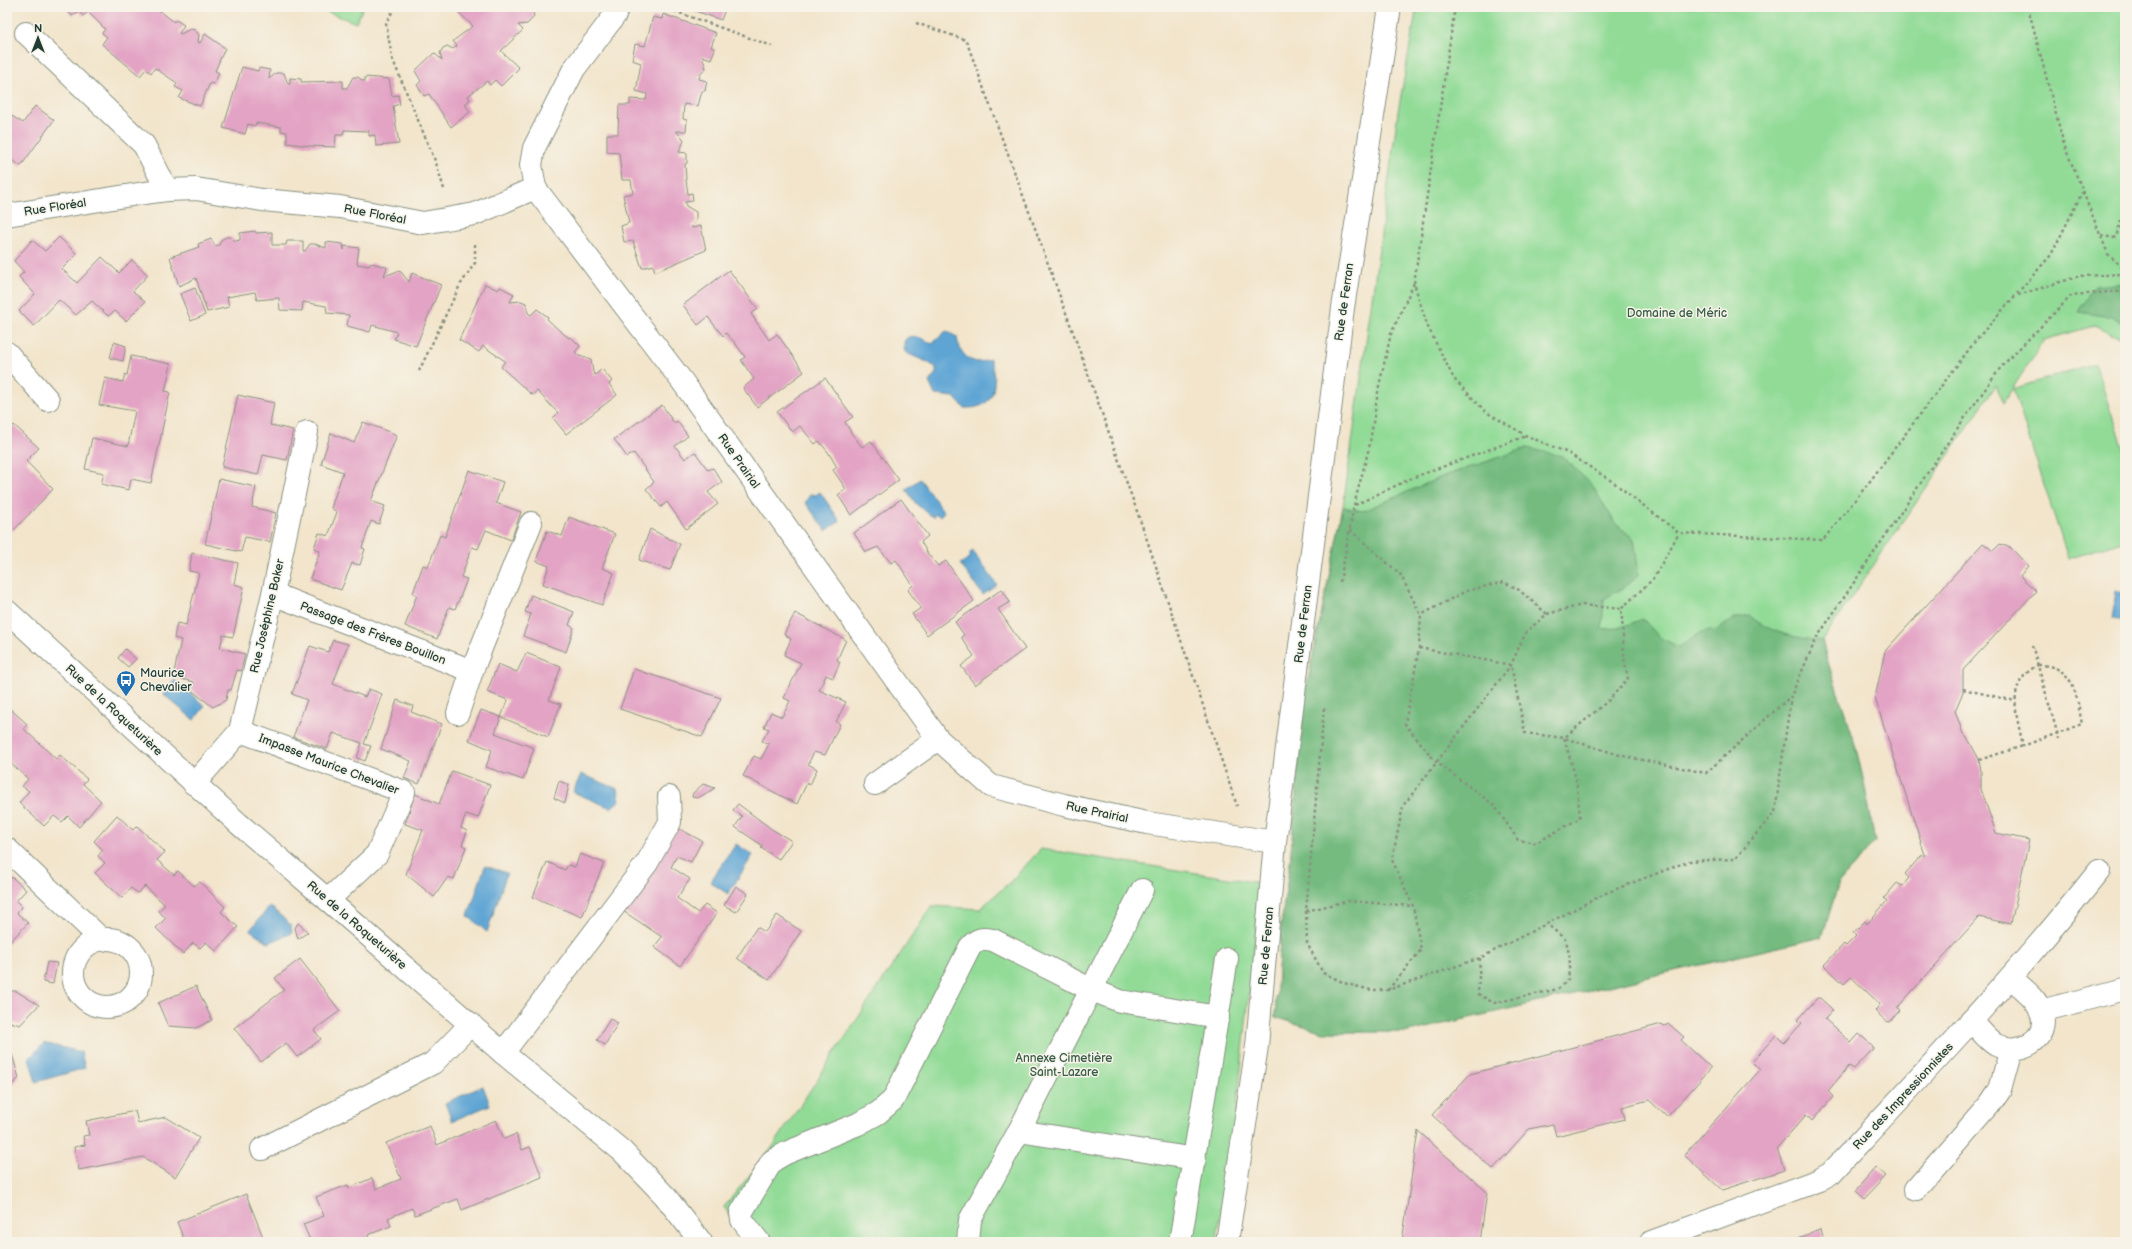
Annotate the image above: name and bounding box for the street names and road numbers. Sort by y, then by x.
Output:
street label: Rue Floréal [23,195,87,220]
street label: Rue Floréal [343,201,407,228]
street label: Rue de Ferran [1332,262,1357,342]
street label: Rue Prairial [714,431,763,492]
street label: Rue Joséphine Baker [247,557,288,675]
street label: Rue de Ferran [1291,584,1316,664]
street label: Passage des Frères Bouillon [298,599,448,668]
street label: Rue de la Roqueturière [62,661,165,759]
street label: Impasse Maurice Chevalier [257,731,402,798]
street label: Rue Prairial [1064,799,1129,826]
street label: Rue de la Roqueturière [304,878,410,973]
street label: Rue de Ferran [1256,906,1277,986]
street label: Rue des Impressionnistes [1850,1040,1957,1153]

